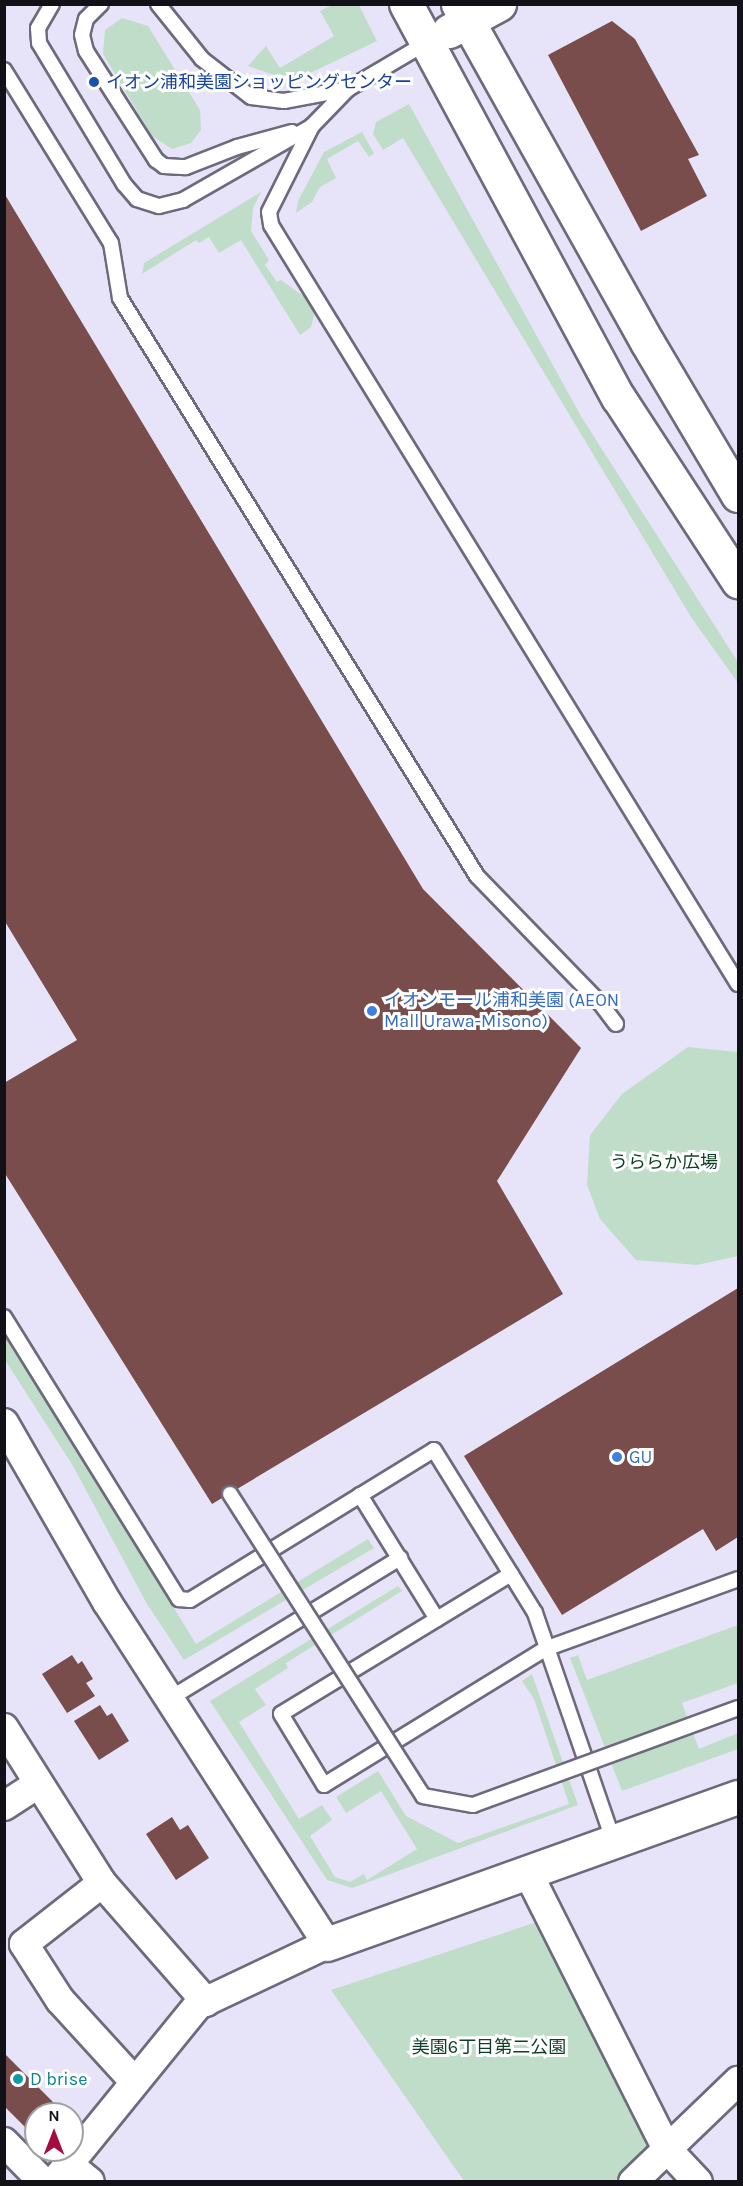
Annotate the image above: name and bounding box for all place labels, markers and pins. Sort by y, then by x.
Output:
place label: イオン浦和美園ショッピングセンター [106,71,412,93]
marker: イオン浦和美園ショッピングセンター [87,75,101,89]
place label: イオンモール浦和美園 (AEON Mall Urawa-Misono) [384,990,619,1032]
marker: イオンモール浦和美園 (AEON Mall Urawa-Misono) [365,1004,379,1018]
place label: GU [629,1446,652,1468]
marker: GU [610,1450,624,1464]
place label: D brise [30,2068,87,2090]
marker: D brise [11,2072,25,2086]

